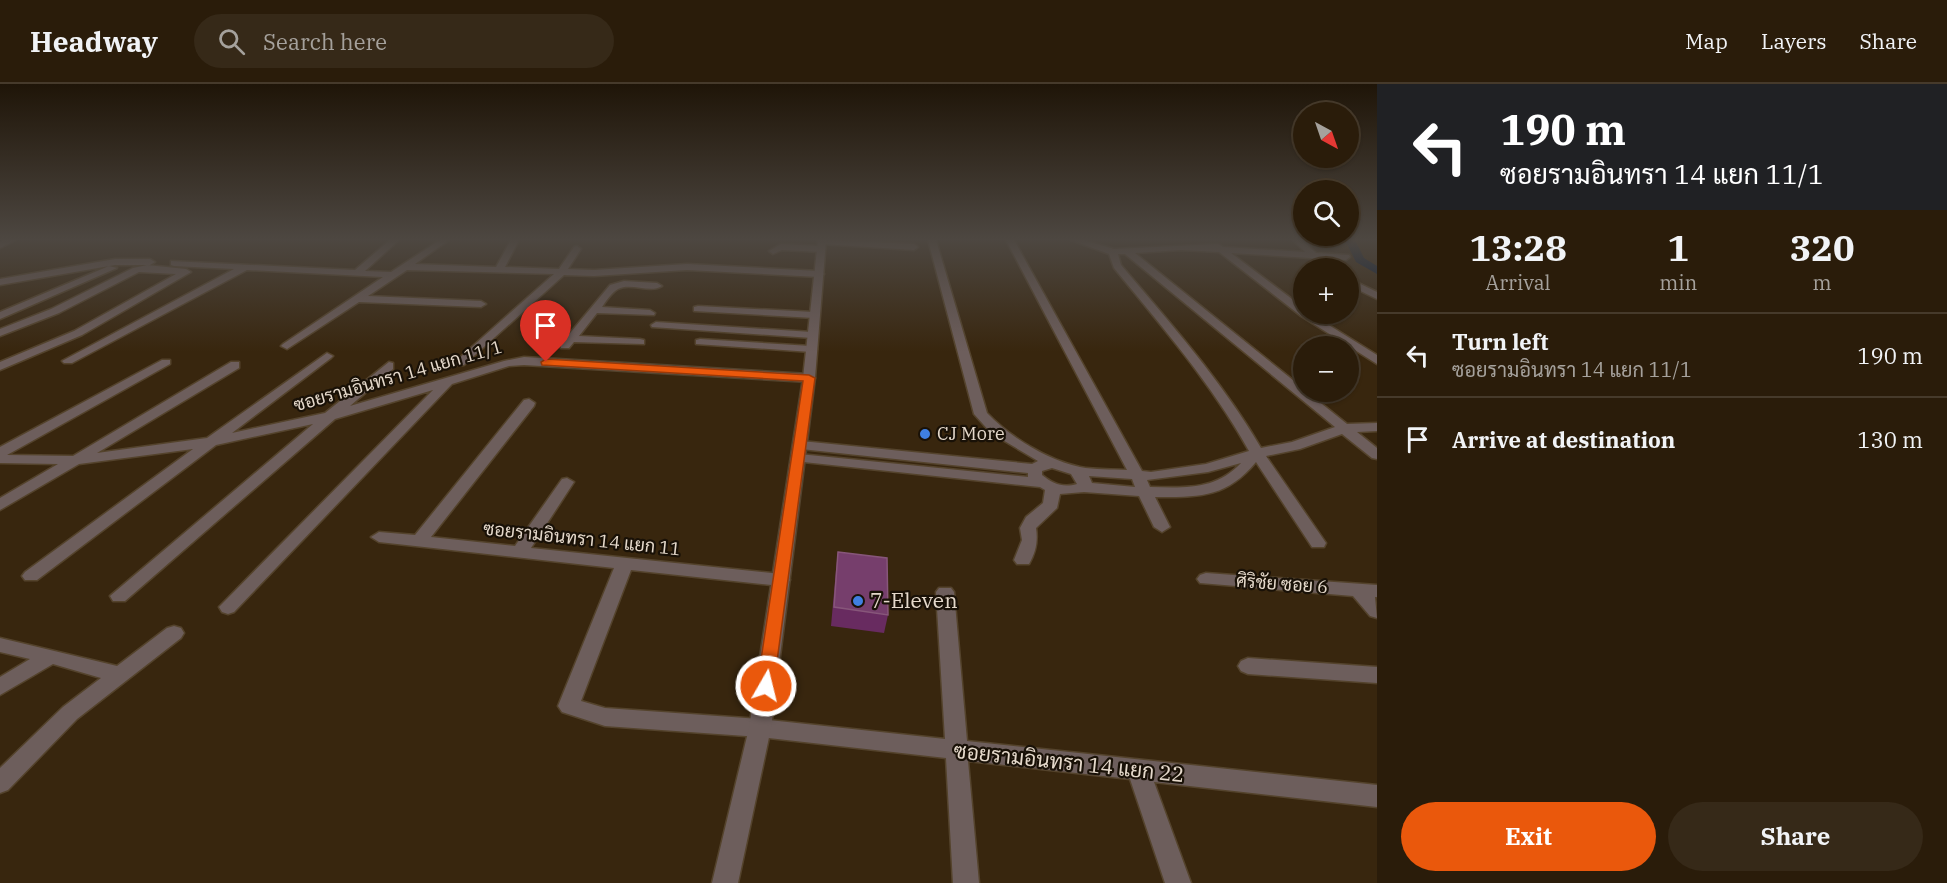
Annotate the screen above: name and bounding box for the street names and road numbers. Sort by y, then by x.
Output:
street label: ซอยรามอินทรา 14 แยก 11/1 [291,335,505,416]
street label: ซอยรามอินทรา 14 แยก 11 [482,517,682,560]
street label: ศิริชัย ซอย 6 [1235,569,1329,598]
street label: ซอยรามอินทรา 14 แยก 22 [952,736,1186,788]

